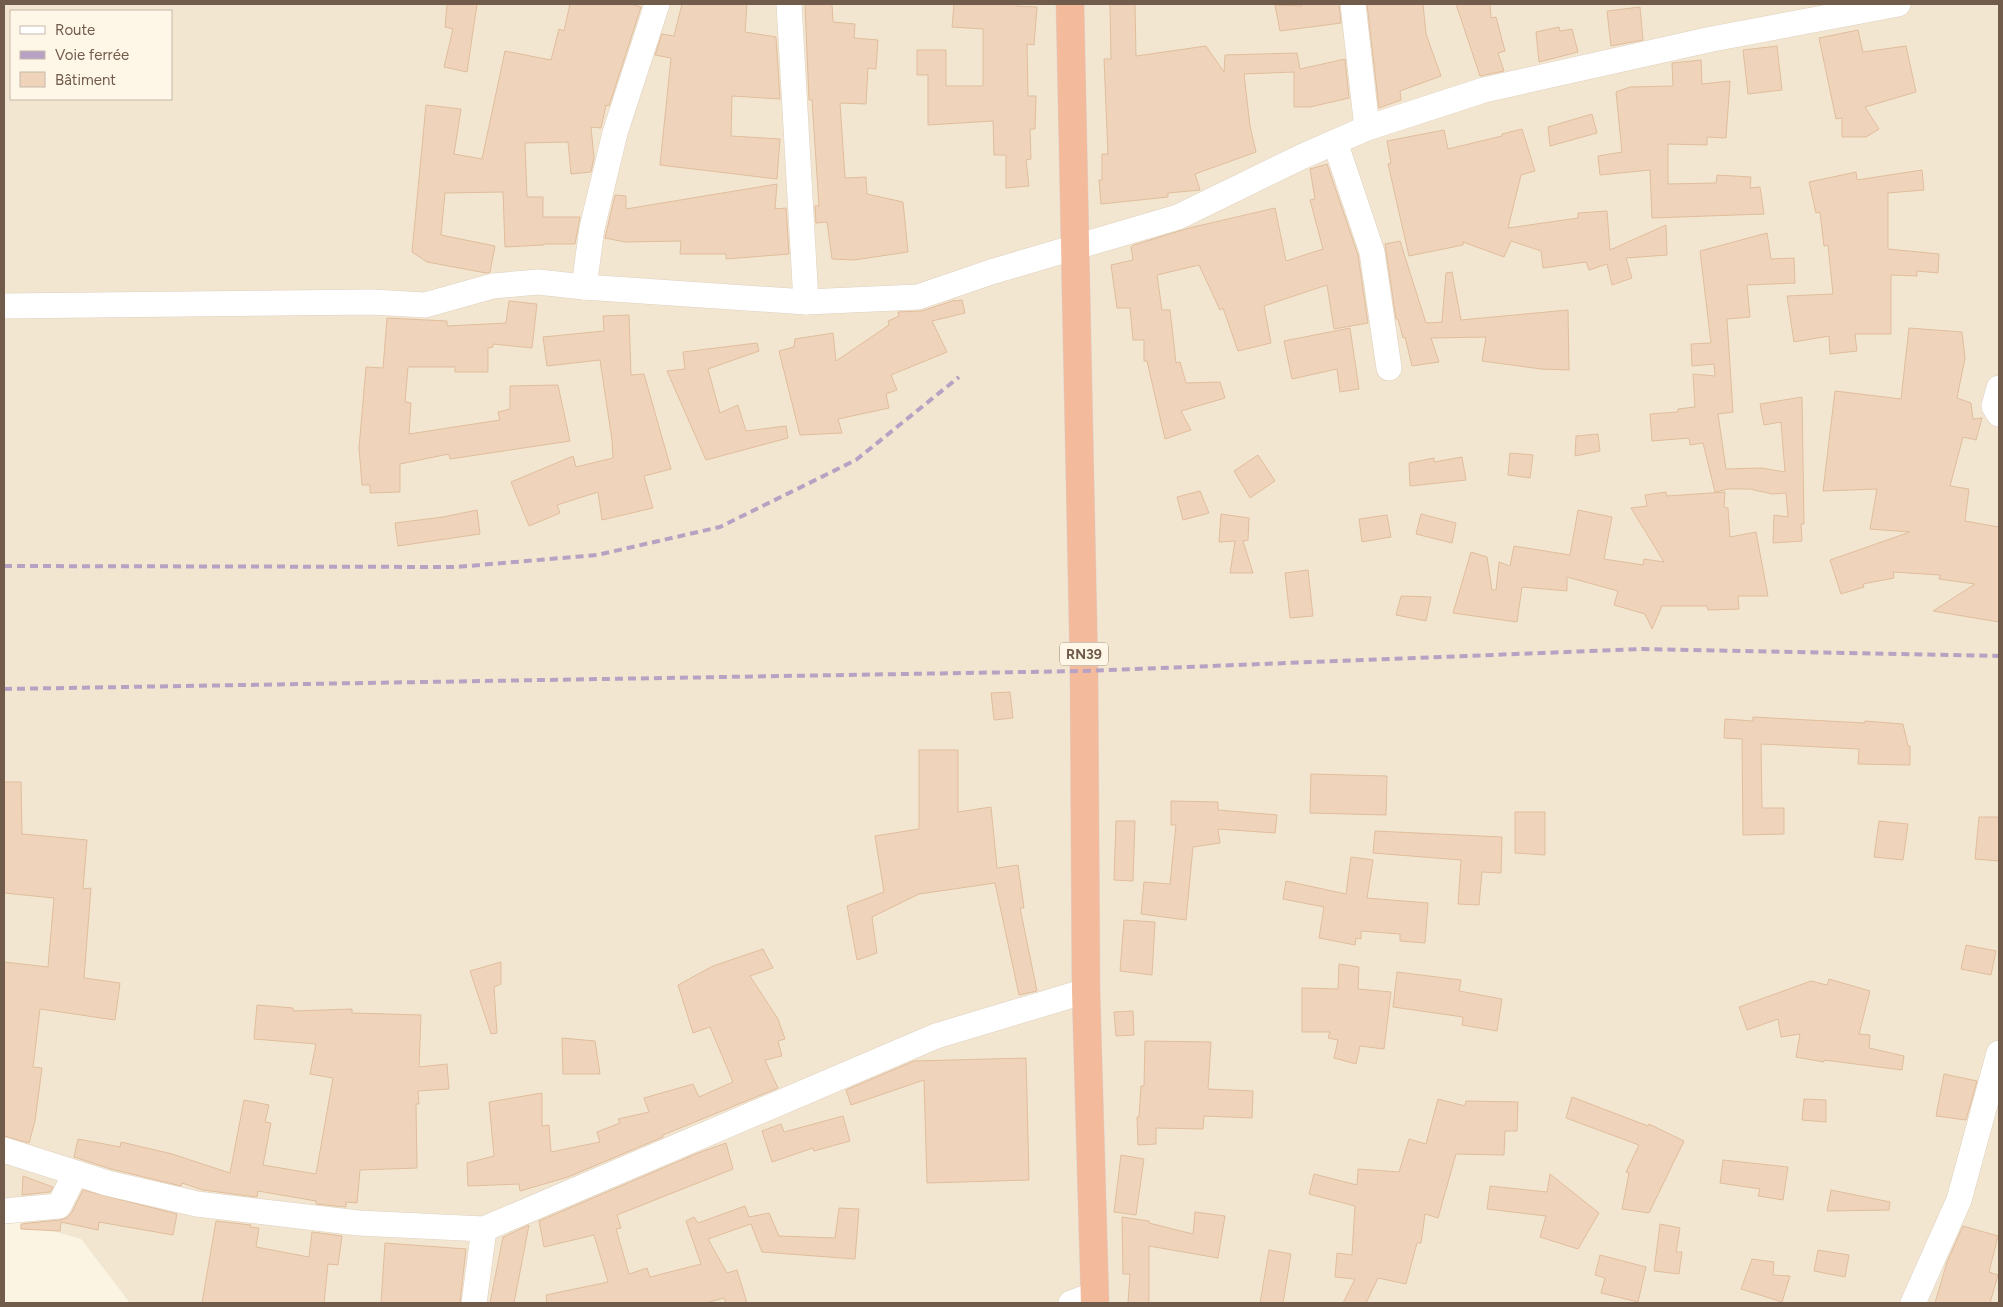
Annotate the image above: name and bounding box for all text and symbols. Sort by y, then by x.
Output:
legend [10,10,172,100]
text: Route [55,21,95,39]
text: Voie ferrée [55,46,129,64]
text: Bâtiment [55,71,116,89]
road number: RN39 [1060,642,1108,666]

